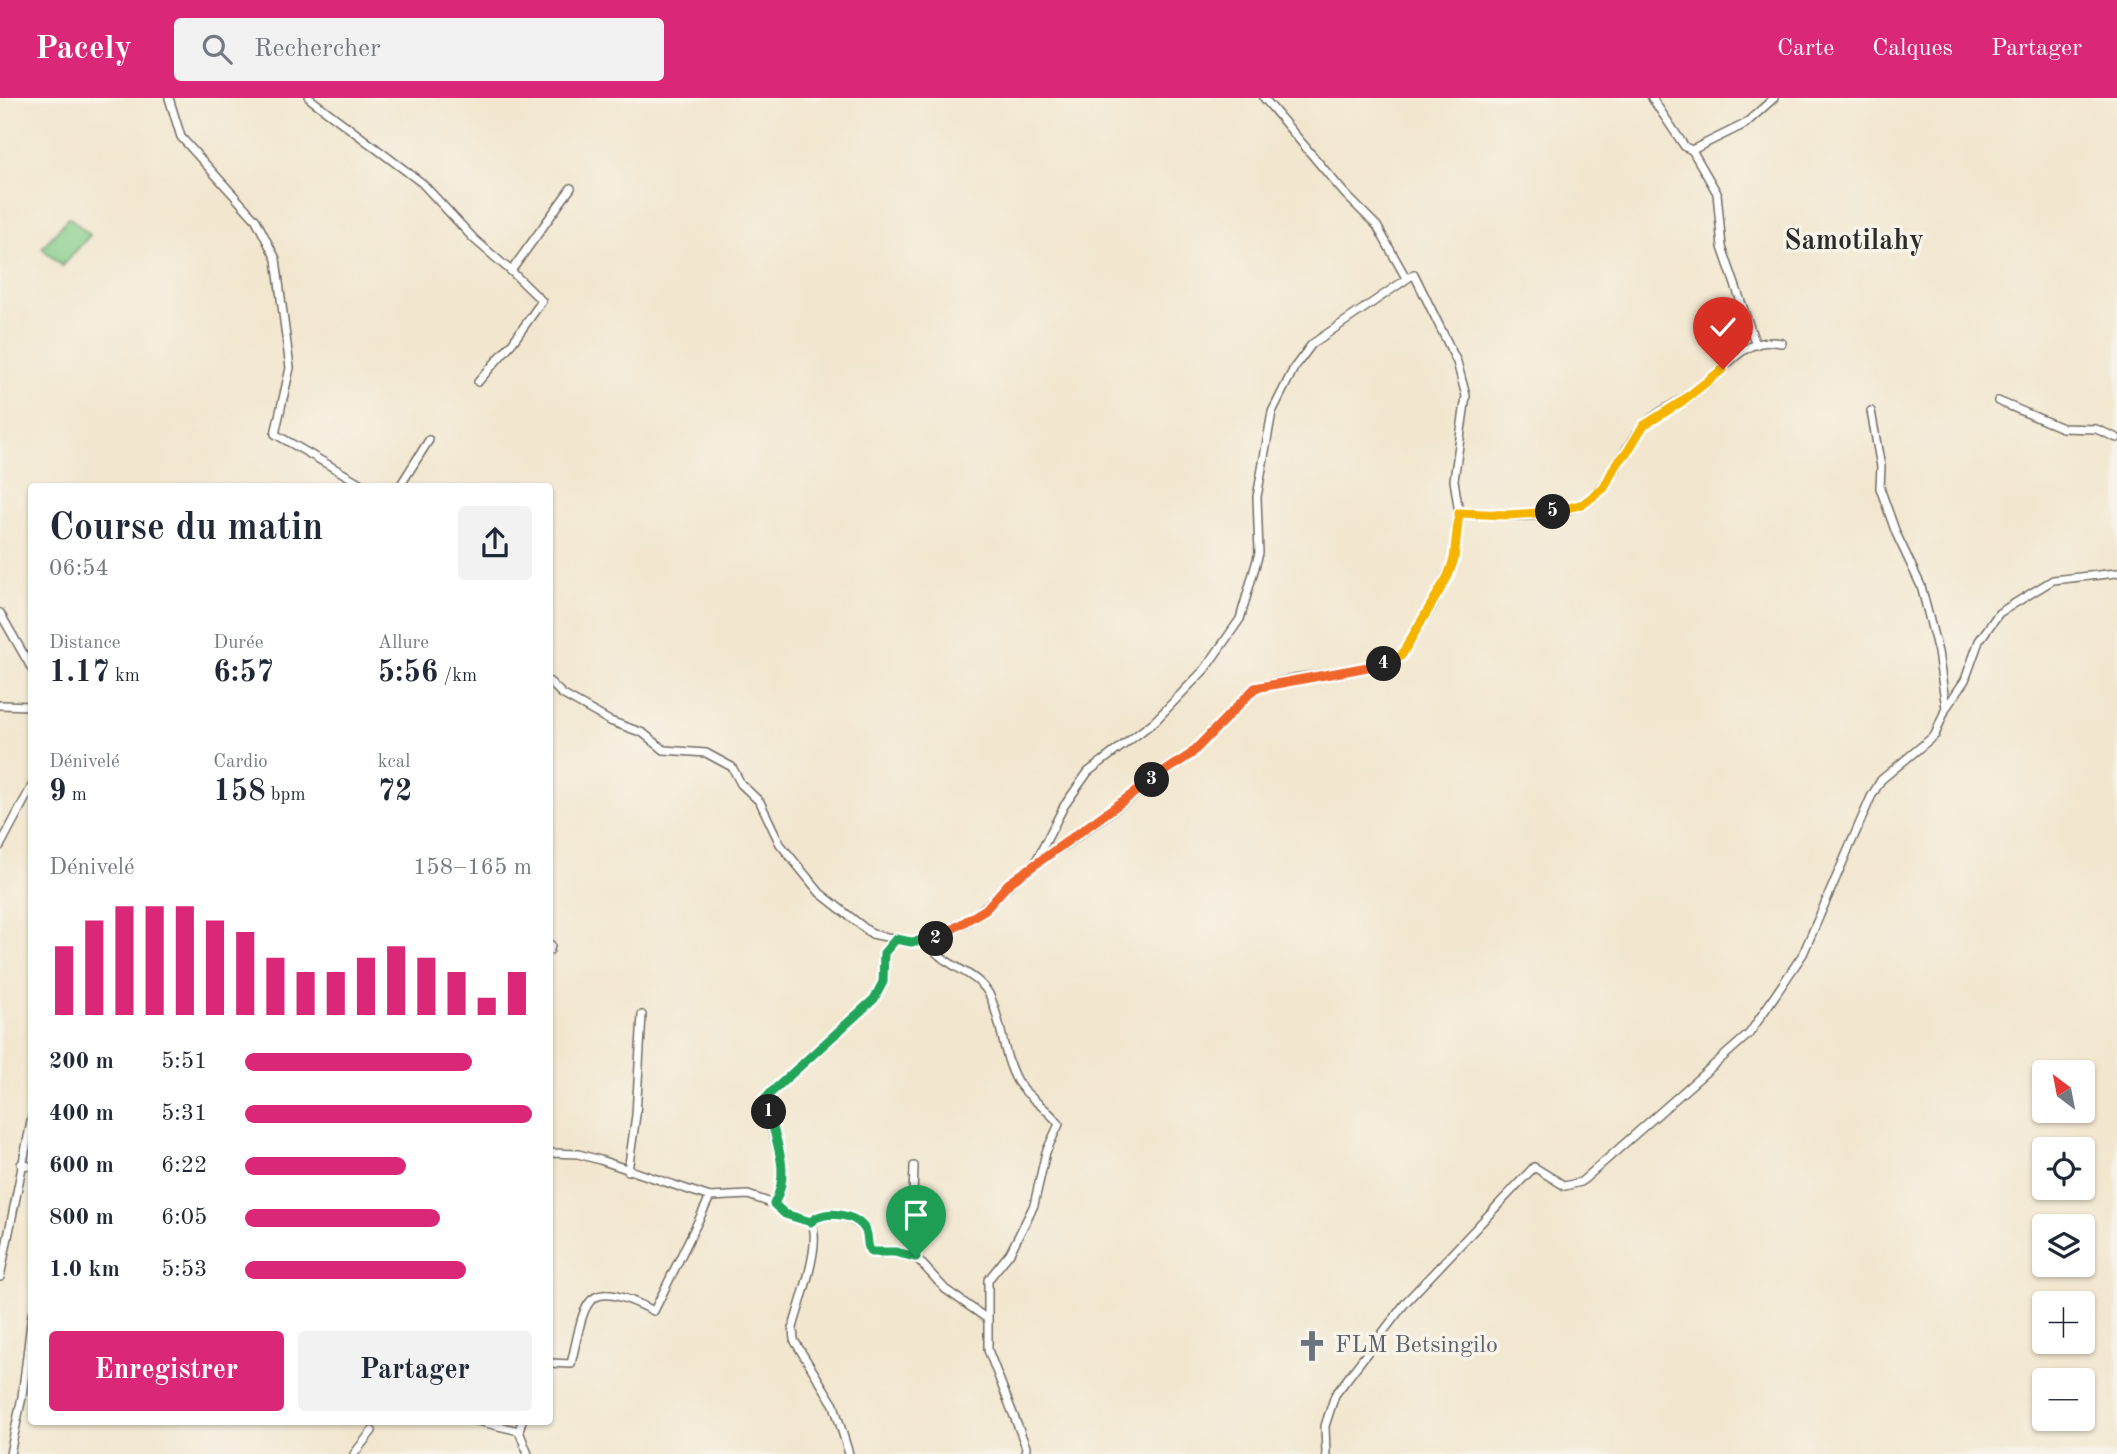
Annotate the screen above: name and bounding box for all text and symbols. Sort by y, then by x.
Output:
search box [174,18,664,81]
icon: search [198,30,236,68]
text: Pacely [35,33,132,66]
text: Rechercher [254,36,381,62]
text: Carte [1777,37,1834,61]
text: Calques [1872,37,1953,61]
text: Partager [1991,37,2082,61]
district label: Samotilahy [1784,228,1924,256]
pin [1693,297,1753,369]
icon: check [1704,308,1742,346]
pin: 5 [1536,494,1570,530]
text: 5 [1547,502,1558,521]
button: share [458,506,532,580]
text: Course du matin [49,510,323,548]
text: 06:54 [49,557,109,580]
text: Distance [49,634,121,653]
text: Durée [213,634,264,653]
text: Allure [378,634,429,653]
pin: 4 [1366,646,1402,682]
text: 4 [1378,654,1389,673]
text: 1.17 [49,658,110,688]
text: 6:57 [213,658,274,688]
text: 5:56 [378,658,438,688]
text: km [110,667,140,686]
text: /km [438,667,477,686]
text: Dénivelé [49,753,120,772]
text: Cardio [213,753,268,772]
text: kcal [378,753,410,772]
pin: 3 [1134,762,1170,798]
text: 3 [1146,770,1157,789]
text: 9 [49,777,66,807]
text: 158 [213,777,266,807]
text: 72 [378,777,412,807]
text: m [66,786,87,805]
text: bpm [266,786,306,805]
text: Dénivelé [49,856,135,879]
text: 158–165 m [413,856,532,879]
pin: 2 [918,922,954,956]
text: 2 [930,929,941,948]
text: 200 m [49,1050,114,1073]
text: 5:51 [161,1050,207,1073]
north arrow [2032,1060,2095,1124]
map controls [2032,1060,2095,1431]
pin: 1 [752,1094,786,1130]
text: 400 m [49,1102,114,1125]
text: 5:31 [161,1102,207,1125]
text: 1 [763,1102,774,1121]
button: locate [2032,1137,2095,1200]
text: 600 m [49,1154,114,1177]
text: 6:22 [161,1154,207,1177]
pin [886,1185,946,1257]
icon: arrive [897,1196,935,1234]
text: 800 m [49,1206,114,1229]
text: 6:05 [161,1206,207,1229]
button: layers [2032,1214,2095,1277]
text: 1.0 km [49,1258,120,1281]
text: 5:53 [161,1258,207,1281]
button: + [2032,1291,2095,1354]
church icon: FLM Betsingilo [1295,1329,1329,1363]
button: Enregistrer [49,1331,284,1411]
button: Partager [298,1331,532,1411]
place label: FLM Betsingilo [1335,1334,1498,1358]
button: − [2032,1368,2095,1431]

